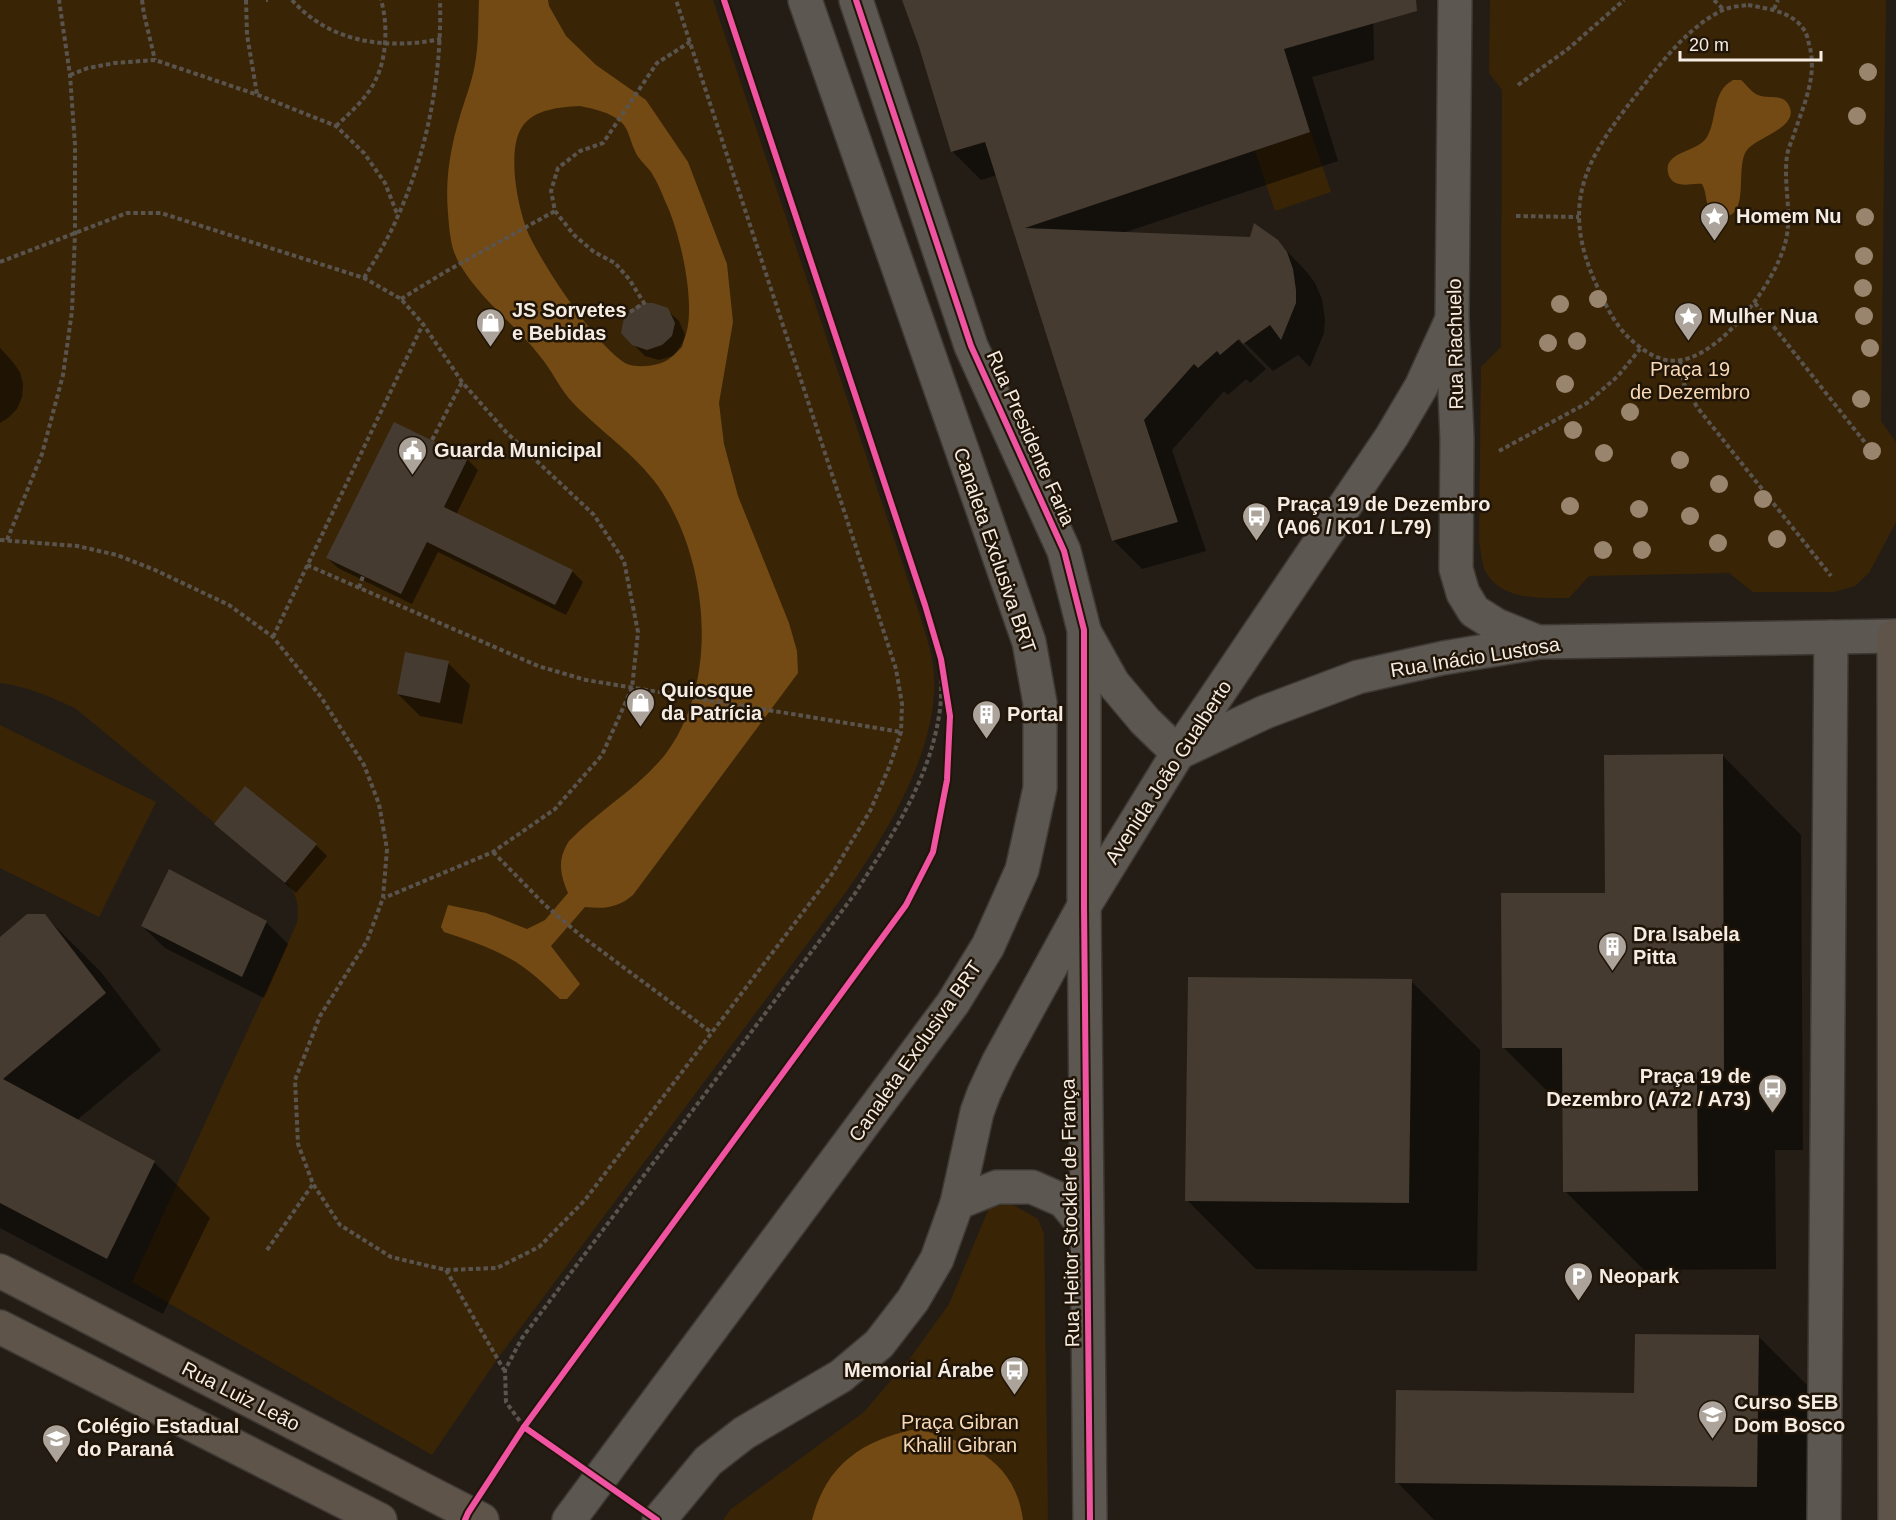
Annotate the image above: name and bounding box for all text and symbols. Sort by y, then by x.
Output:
scale bar [1680,24,1821,62]
text: 20 m [1689,35,1729,55]
place icon: Homem Nu [1699,200,1731,242]
place label: Homem Nu [1736,205,1842,227]
street label: Rua Riachuelo [1443,278,1467,410]
place label: JS Sorvetes e Bebidas [512,299,627,344]
place icon: Mulher Nua [1672,300,1704,342]
place label: Mulher Nua [1709,305,1819,327]
shop icon: JS Sorvetes e Bebidas [475,306,507,348]
street label: Rua Presidente Faria [983,347,1080,530]
park label: Praça 19 de Dezembro [1630,358,1750,403]
public building icon: Guarda Municipal [397,434,429,476]
place label: Guarda Municipal [434,439,602,461]
street label: Canaleta Exclusiva BRT [950,445,1040,655]
place label: Praça 19 de Dezembro (A06 / K01 / L79) [1277,493,1490,538]
bus stop icon: Praça 19 de Dezembro (A06 / K01 / L79) [1240,500,1272,542]
street label: Rua Inácio Lustosa [1389,633,1562,681]
street label: Avenida João Gualberto [1100,676,1236,868]
place label: Quiosque da Patrícia [661,679,763,724]
shop icon: Quiosque da Patrícia [624,686,656,728]
building icon: Portal [970,698,1002,740]
place label: Portal [1007,703,1064,725]
place label: Dra Isabela Pitta [1633,923,1741,968]
building icon: Dra Isabela Pitta [1596,930,1628,972]
street label: Canaleta Exclusiva BRT [844,957,986,1145]
place label: Praça 19 de Dezembro (A72 / A73) [1546,1065,1751,1110]
bus stop icon: Praça 19 de Dezembro (A72 / A73) [1756,1072,1788,1114]
street label: Rua Heitor Stockler de França [1057,1077,1083,1348]
parking icon: Neopark [1562,1260,1594,1302]
place label: Neopark [1599,1265,1680,1287]
bus stop icon: Memorial Árabe [999,1354,1031,1396]
street label: Rua Luiz Leão [179,1357,303,1435]
place label: Memorial Árabe [844,1359,994,1381]
place label: Curso SEB Dom Bosco [1734,1391,1845,1436]
school or university icon: Curso SEB Dom Bosco [1697,1398,1729,1440]
park label: Praça Gibran Khalil Gibran [901,1411,1019,1456]
place label: Colégio Estadual do Paraná [77,1415,239,1460]
school or university icon: Colégio Estadual do Paraná [40,1422,72,1464]

